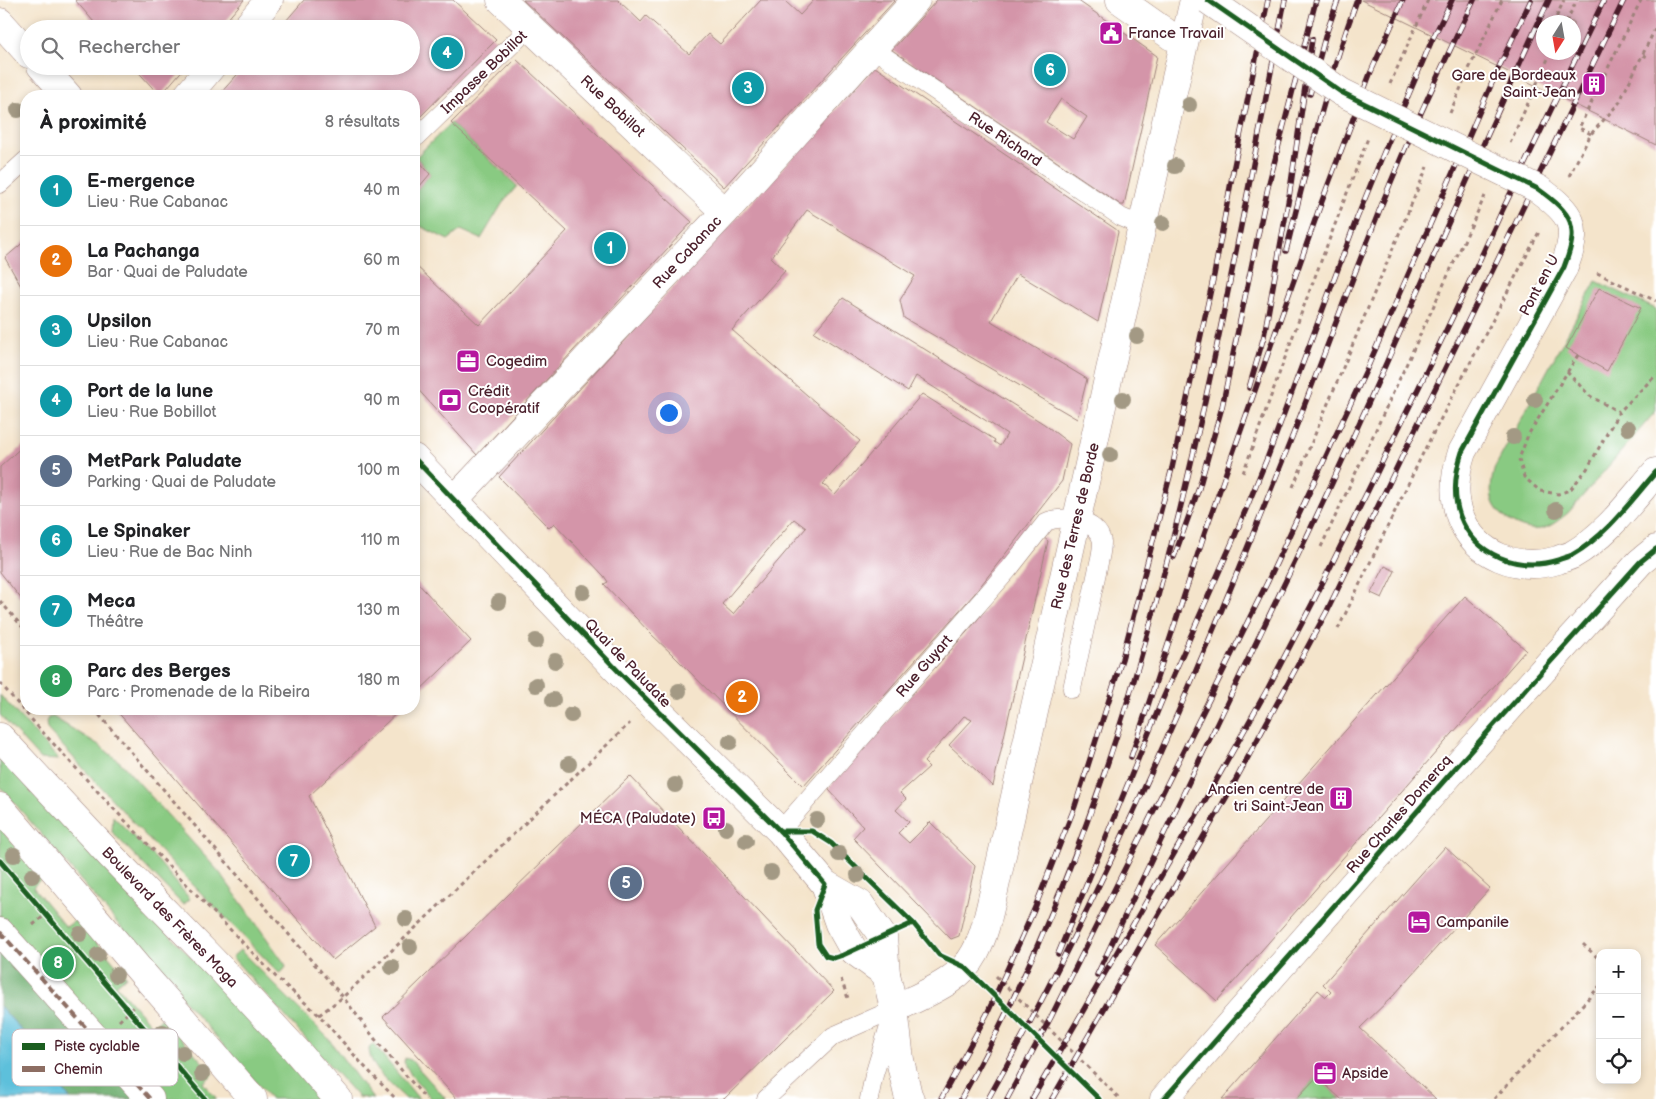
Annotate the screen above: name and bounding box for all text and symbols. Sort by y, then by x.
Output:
north arrow [1536,15,1581,60]
search box [20,20,420,75]
public building icon: France Travail [1098,20,1124,46]
place label: France Travail [1128,24,1224,43]
street label: Impasse Bobillot [437,26,532,118]
icon: search [38,34,66,62]
pin: 4 [431,34,463,72]
text: Rechercher [78,36,180,59]
pin: 6 [1034,51,1066,89]
place label: Gare de Bordeaux Saint-Jean [1451,66,1576,102]
pin: 3 [732,69,764,107]
street label: Rue Bobillot [576,71,650,142]
building icon: Gare de Bordeaux Saint-Jean [1581,71,1607,97]
street label: Rue Richard [964,108,1045,171]
text: À proximité [40,110,147,135]
text: 8 résultats [325,113,400,132]
text: E-mergence [87,170,195,193]
text: 1 [53,181,59,200]
text: 40 m [363,181,400,200]
text: Lieu · Rue Cabanac [87,193,228,212]
street label: Rue Cabanac [649,212,726,293]
pin: 1 [594,229,626,267]
text: La Pachanga [87,240,200,263]
text: 2 [51,251,61,270]
text: 60 m [363,251,400,270]
street label: Pont en U [1515,251,1564,319]
text: Bar · Quai de Paludate [87,263,248,282]
text: Upsilon [87,310,152,333]
text: 3 [51,321,61,340]
text: 70 m [365,321,400,340]
text: Lieu · Rue Cabanac [87,333,228,352]
office icon: Cogedim [455,348,481,374]
place label: Cogedim [486,352,547,371]
text: Port de la lune [87,380,213,403]
place label: Crédit Coopératif [468,382,540,418]
bank icon: Crédit Coopératif [437,387,463,413]
text: 4 [51,391,61,410]
text: 90 m [364,391,400,410]
your location [656,400,682,426]
text: Lieu · Rue Bobillot [87,403,217,422]
street label: Rue des Terres de Borde [1047,441,1104,611]
text: MetPark Paludate [87,450,242,473]
text: 5 [51,461,61,480]
text: 100 m [357,461,400,480]
text: Parking · Quai de Paludate [87,473,276,492]
text: Le Spinaker [87,520,190,543]
text: 6 [51,531,61,550]
text: 110 m [361,531,400,550]
text: Lieu · Rue de Bac Ninh [87,543,252,562]
text: Meca [87,590,136,613]
text: 7 [52,601,60,620]
text: 130 m [357,601,400,620]
text: Théâtre [87,613,144,632]
street label: Quai de Paludate [580,615,675,712]
street label: Rue Guyart [892,631,957,701]
text: Parc des Berges [87,660,231,683]
text: 8 [51,671,61,690]
text: 180 m [358,671,400,690]
pin: 2 [726,678,758,716]
text: Parc · Promenade de la Ribeira [87,683,310,702]
street label: Rue Charles Domercq [1343,751,1456,877]
place label: Ancien centre de tri Saint-Jean [1208,780,1324,816]
building icon: Ancien centre de tri Saint-Jean [1328,785,1354,811]
bus stop icon: MÉCA (Paludate) [701,805,727,831]
place label: MÉCA (Paludate) [580,809,696,828]
pin: 7 [278,842,310,880]
street label: Boulevard des Frères Moga [97,843,242,992]
pin: 5 [610,864,642,902]
hotel icon: Campanile [1406,909,1432,935]
place label: Campanile [1436,913,1509,932]
pin: 8 [42,944,74,982]
map controls [1596,949,1641,1084]
button: + [1596,949,1641,994]
button: − [1596,994,1641,1039]
legend [12,1029,178,1086]
text: Piste cyclable [54,1038,140,1055]
button: locate [1596,1039,1641,1084]
office icon: Apside [1312,1060,1338,1086]
text: Chemin [54,1061,103,1078]
place label: Apside [1342,1064,1388,1083]

